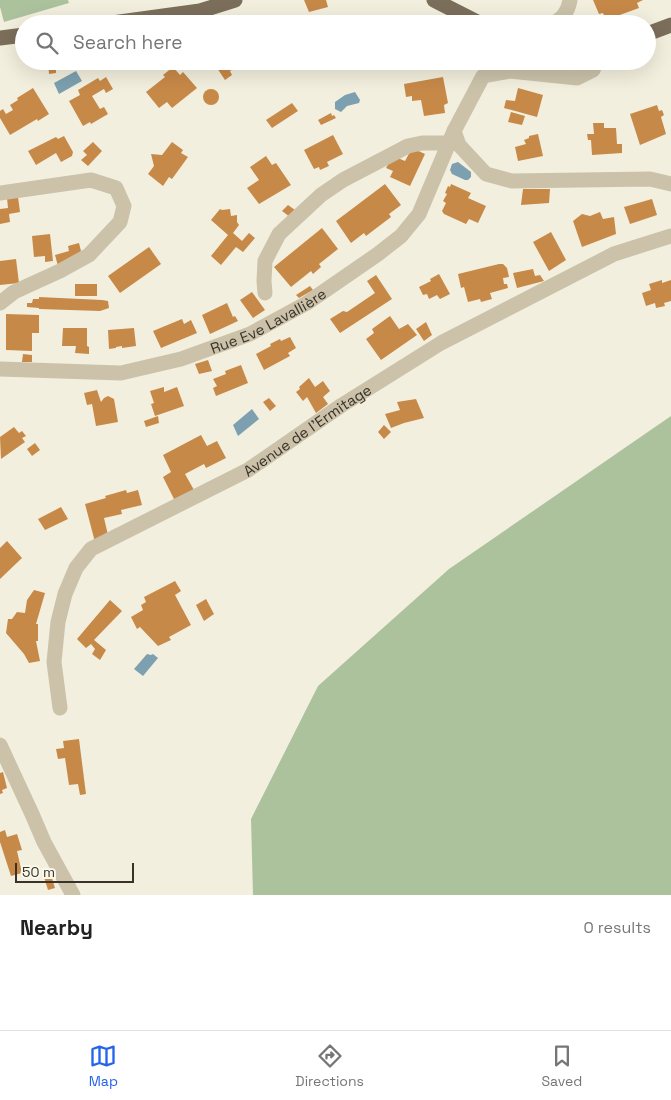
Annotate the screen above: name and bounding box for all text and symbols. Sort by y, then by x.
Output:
search box [15,15,656,70]
icon: search [33,29,61,57]
text: Search here [73,30,183,55]
street label: Rue Eve Lavallière [207,283,330,357]
street label: Avenue de l'Ermitage [239,380,375,480]
scale bar [15,860,134,883]
text: 50 m [22,863,55,881]
text: Nearby [20,914,93,941]
text: 0 results [583,917,651,938]
tab: Map [89,1042,118,1090]
tab: Directions [295,1042,364,1090]
tab: Saved [541,1042,582,1090]

